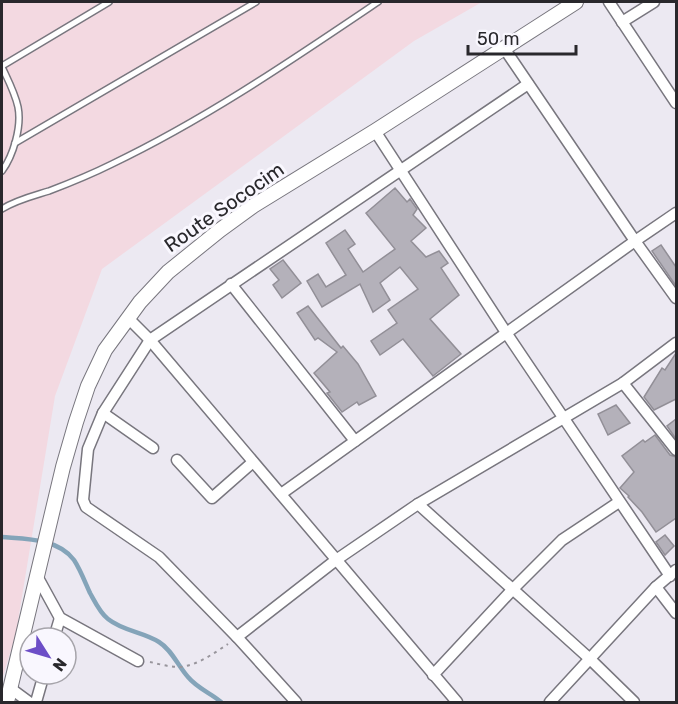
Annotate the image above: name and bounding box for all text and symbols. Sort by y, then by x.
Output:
scale bar [468,18,576,56]
text: 50 m [477,28,520,50]
street label: Route Sococim [160,157,288,257]
north arrow [18,626,78,686]
text: N [49,654,71,675]

